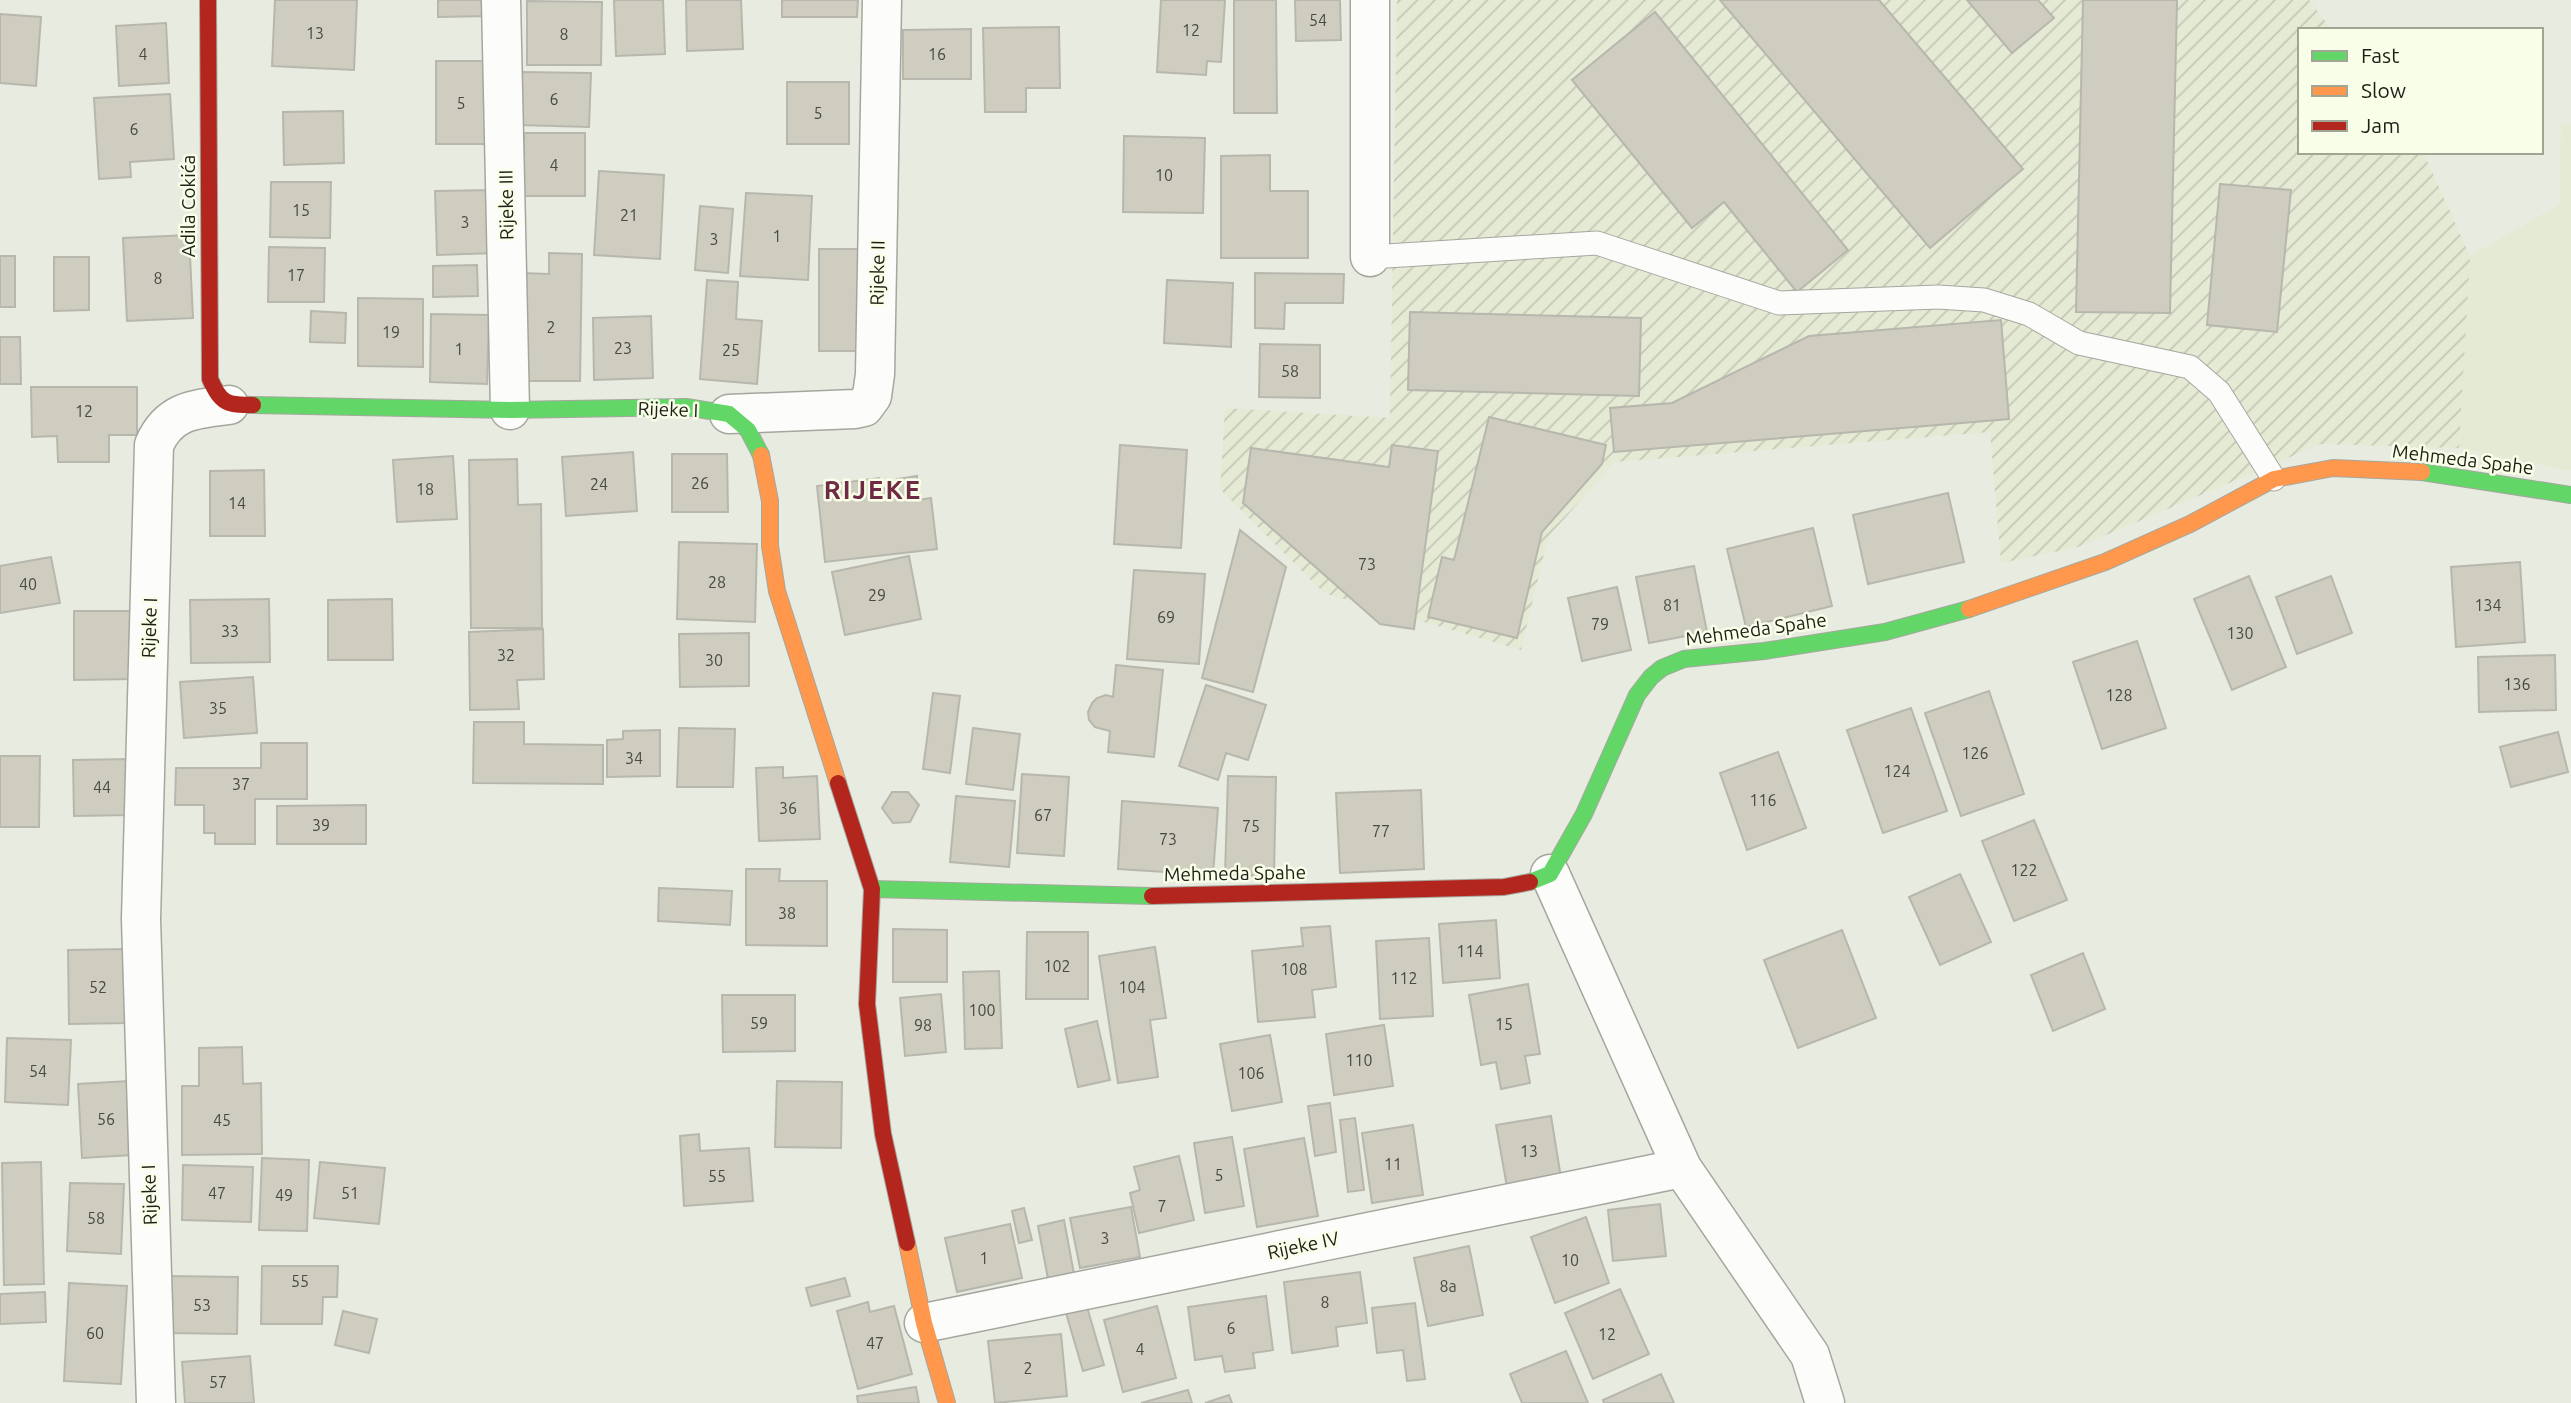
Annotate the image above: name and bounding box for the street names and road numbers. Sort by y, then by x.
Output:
street label: Adila Cokića [177,155,199,257]
street label: Rijeke III [494,170,518,240]
street label: Rijeke II [865,240,889,306]
street label: Rijeke I [637,397,699,421]
street label: Mehmeda Spahe [2391,439,2535,479]
street label: Rijeke I [137,597,161,659]
street label: Mehmeda Spahe [1684,608,1828,650]
street label: Mehmeda Spahe [1164,861,1306,885]
street label: Rijeke I [137,1164,161,1226]
street label: Rijeke IV [1265,1227,1341,1263]

